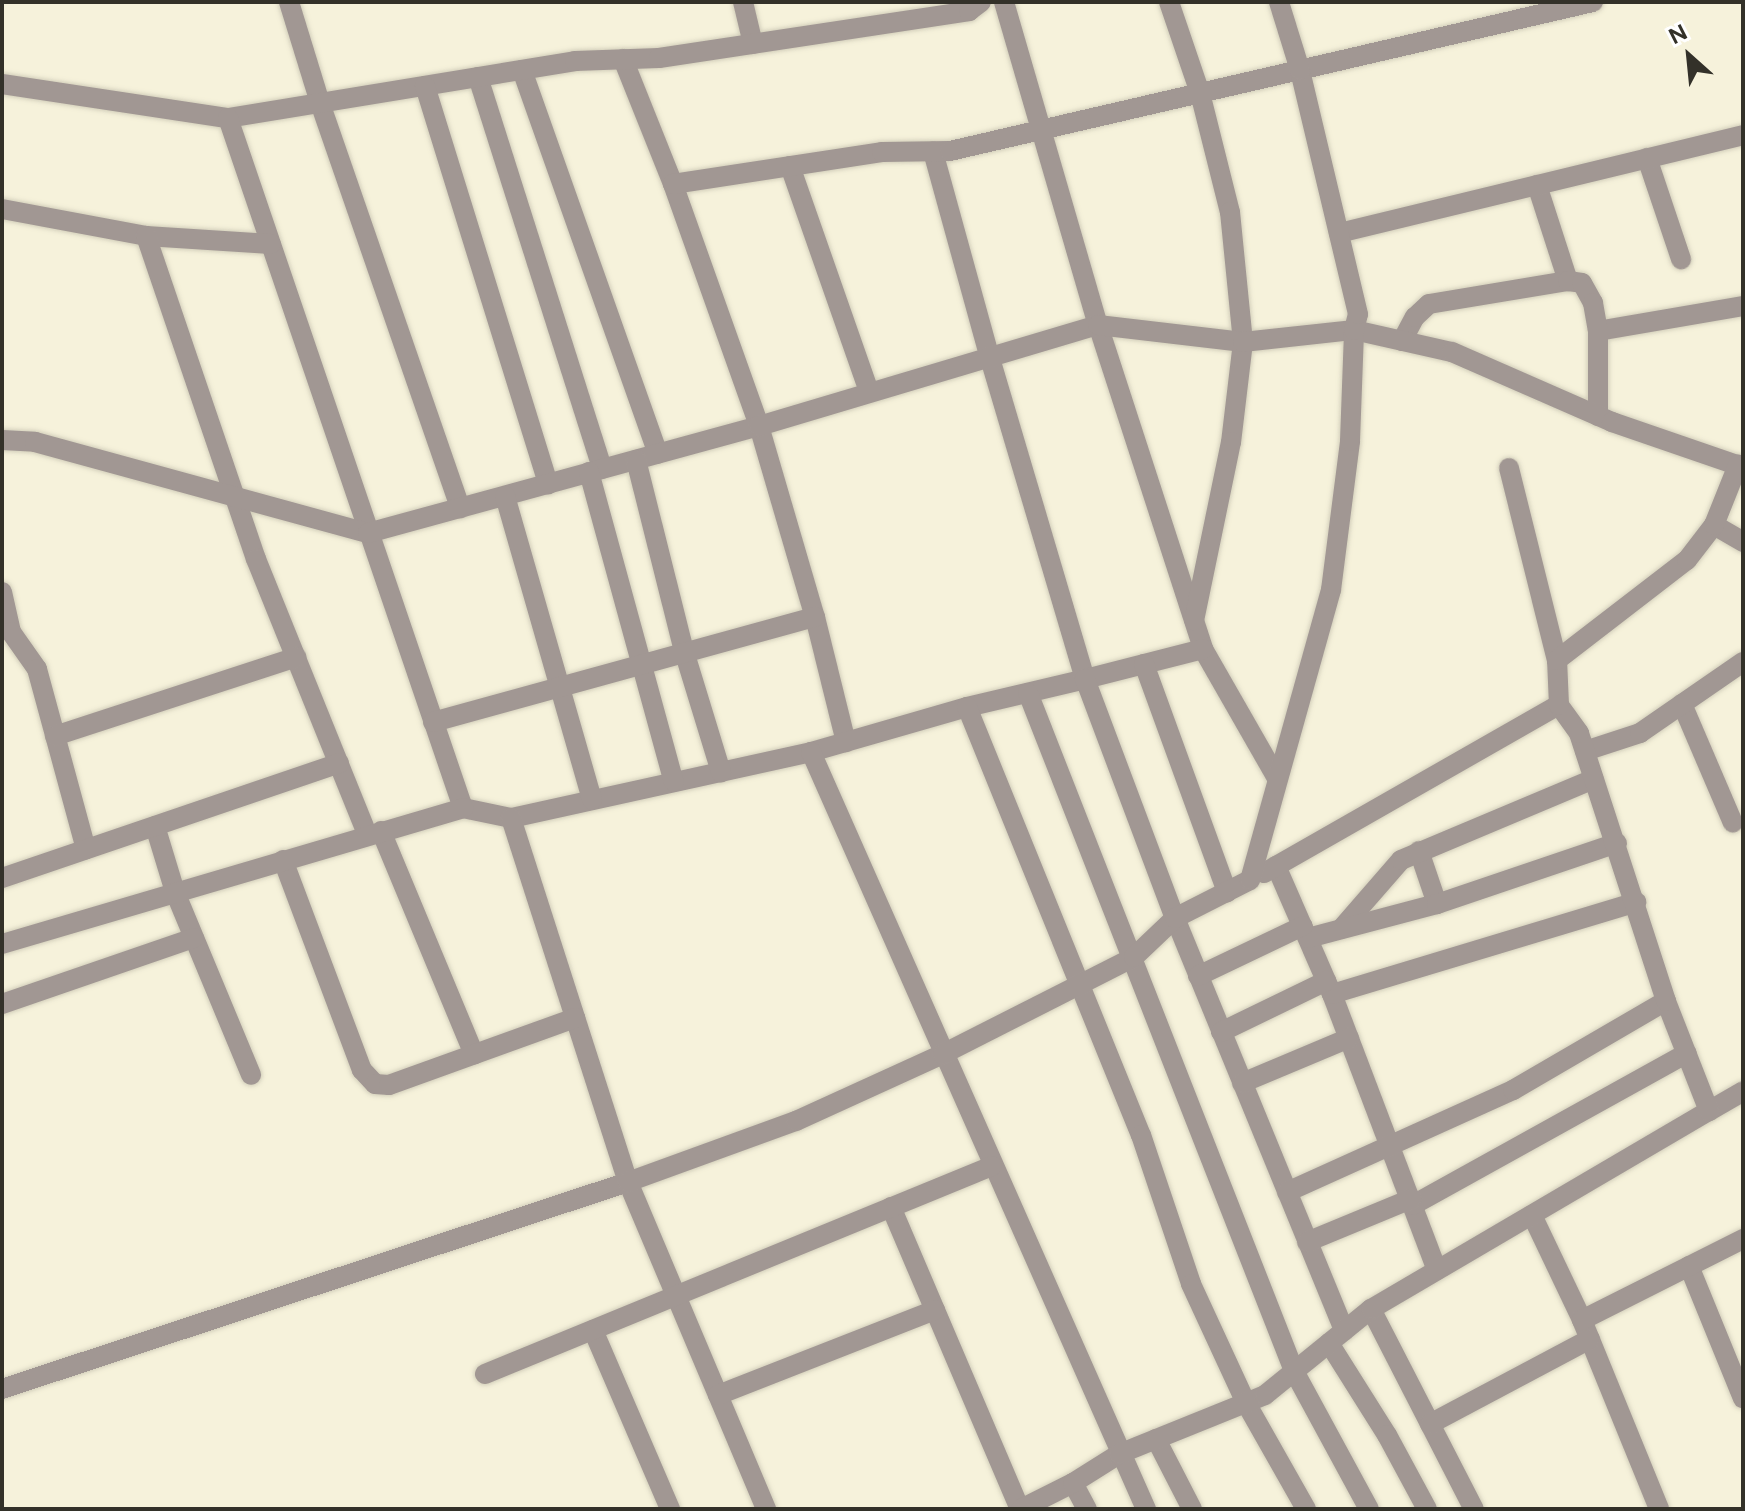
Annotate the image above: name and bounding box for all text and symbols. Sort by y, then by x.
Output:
north arrow [1649,16,1729,96]
text: N [1664,18,1692,50]

